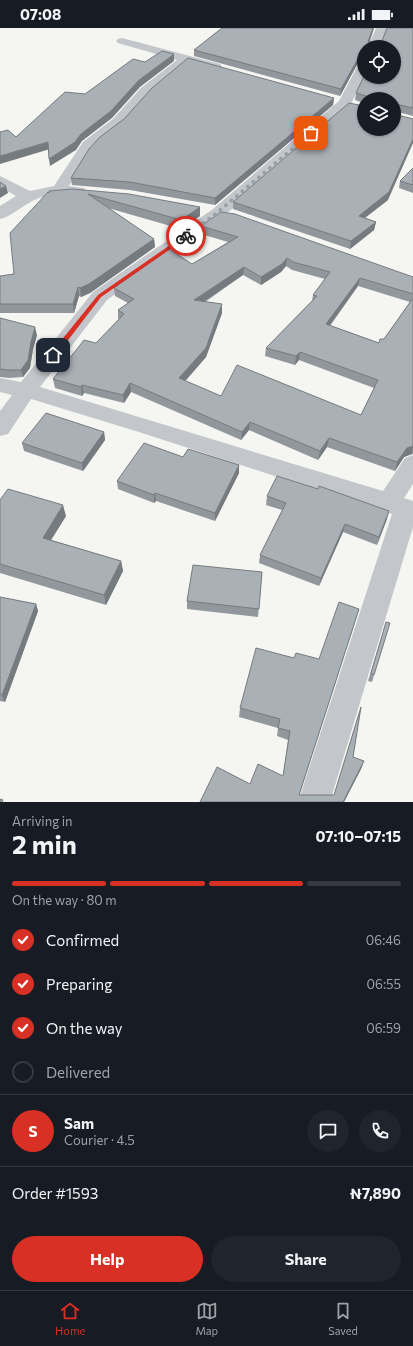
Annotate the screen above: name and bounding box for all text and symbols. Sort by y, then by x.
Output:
text: 07:08 [20,5,61,23]
map controls [357,40,401,136]
button: locate [357,40,401,84]
button: layers [357,92,401,136]
pin [294,116,328,150]
icon: bag [300,122,322,144]
courier [166,216,206,256]
icon: bike [175,225,197,247]
pin [36,338,70,372]
icon: home [42,344,64,366]
text: Arriving in [12,813,72,829]
text: 07:10–07:15 [315,827,401,845]
text: 2 min [12,828,77,859]
text: On the way · 80 m [12,892,117,908]
icon: check [12,929,34,951]
text: Confirmed [46,931,119,949]
text: 06:46 [366,932,401,948]
icon: check [12,973,34,995]
text: Preparing [46,975,112,993]
text: 06:55 [367,976,401,992]
icon: check [12,1017,34,1039]
text: On the way [46,1019,123,1037]
text: 06:59 [366,1020,401,1036]
text: Delivered [46,1063,110,1081]
button: chat [307,1110,349,1152]
button: phone [359,1110,401,1152]
text: Sam [64,1114,94,1132]
text: S [28,1122,38,1140]
text: Courier · 4.5 [64,1132,135,1148]
text: Order #1593 [12,1184,98,1202]
text: ₦7,890 [350,1184,401,1202]
button: Help [12,1236,203,1282]
button: Share [211,1236,401,1282]
tab: Home [55,1300,85,1337]
tab: Map [195,1300,218,1337]
tab: Saved [328,1300,358,1337]

